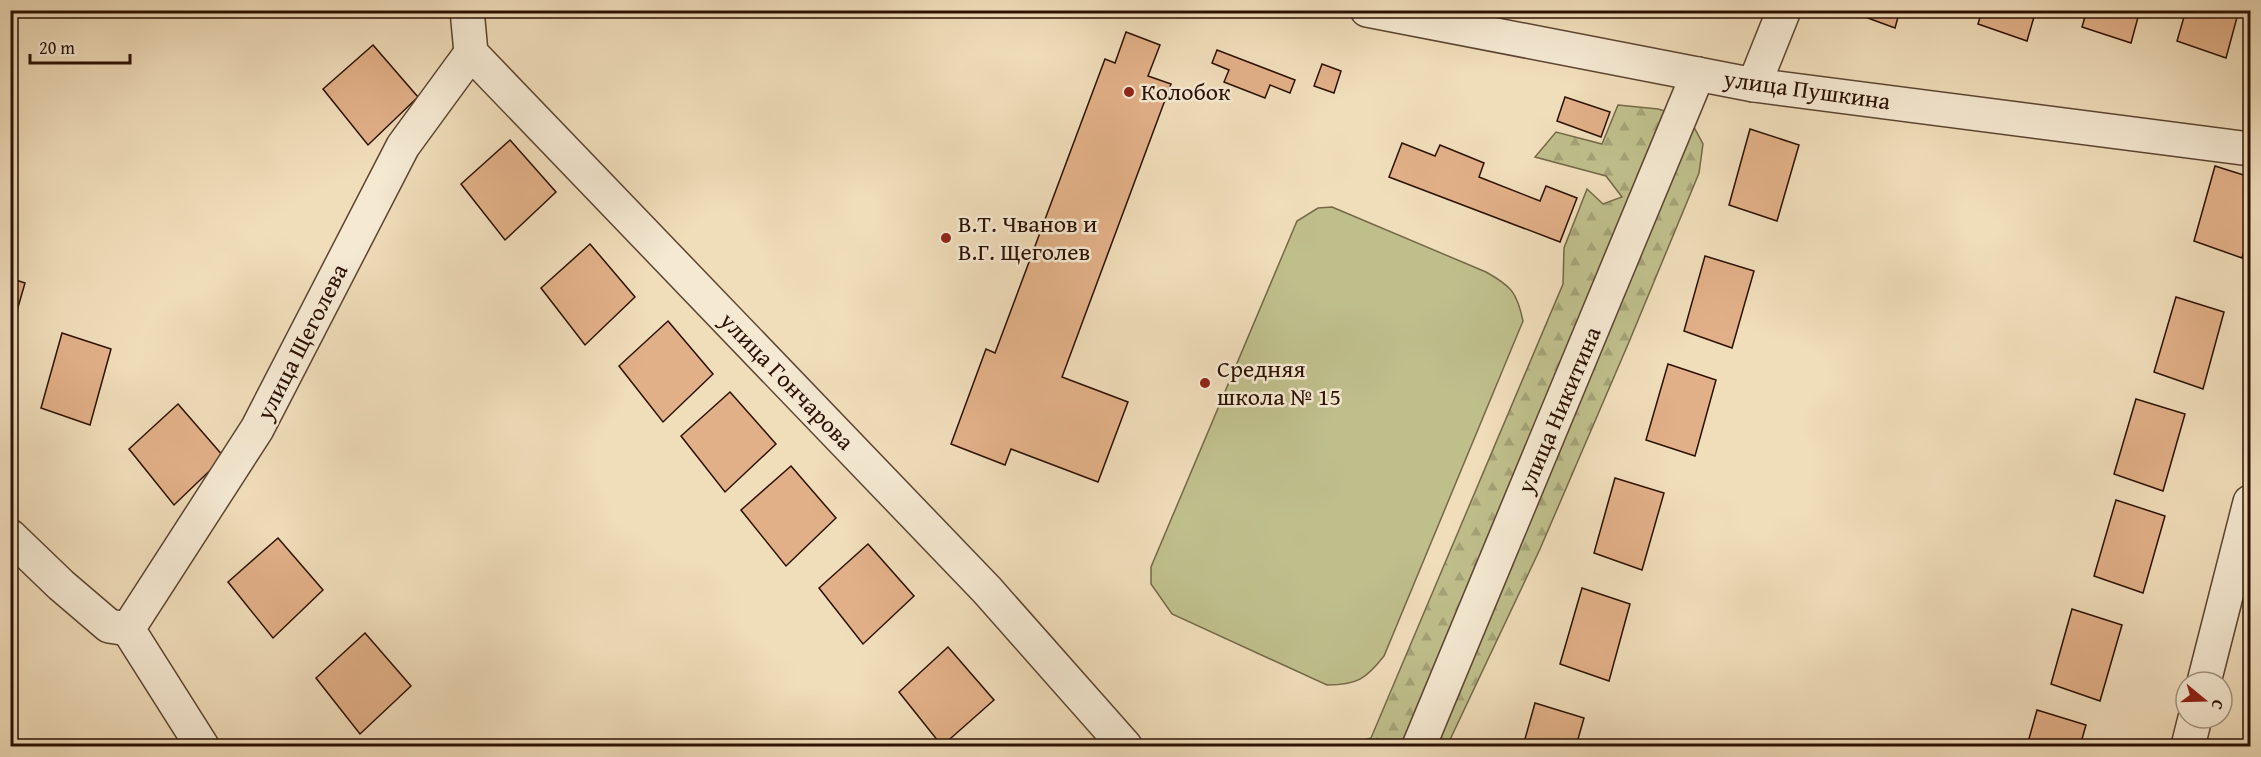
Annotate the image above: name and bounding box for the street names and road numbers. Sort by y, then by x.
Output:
street label: улица Пушкина [1720,60,1893,119]
street label: улица Щеголева [247,257,356,427]
street label: улица Гончарова [711,303,863,458]
street label: улица Никитина [1507,320,1610,500]

